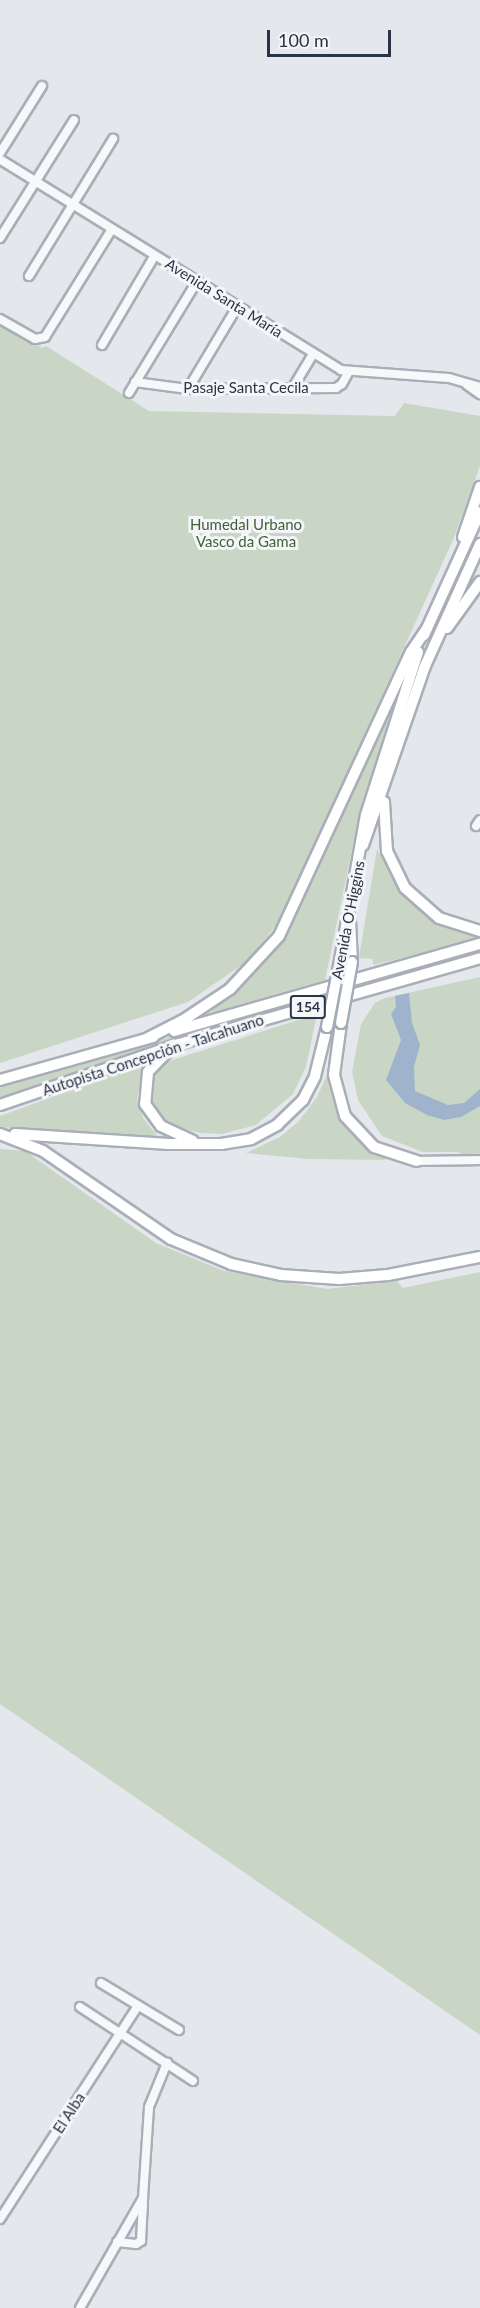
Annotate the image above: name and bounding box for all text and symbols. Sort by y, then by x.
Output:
scale bar [270,18,394,56]
text: 100 m [278,29,329,51]
street label: Avenida Santa María [162,255,286,341]
street label: Pasaje Santa Cecila [183,379,309,397]
park label: Humedal Urbano Vasco da Gama [190,515,302,550]
street label: Avenida O'Higgins [328,859,368,981]
road number: 154 [288,996,328,1018]
street label: Autopista Concepción - Talcahuano [40,1011,266,1099]
street label: El Alba [49,2089,89,2137]

